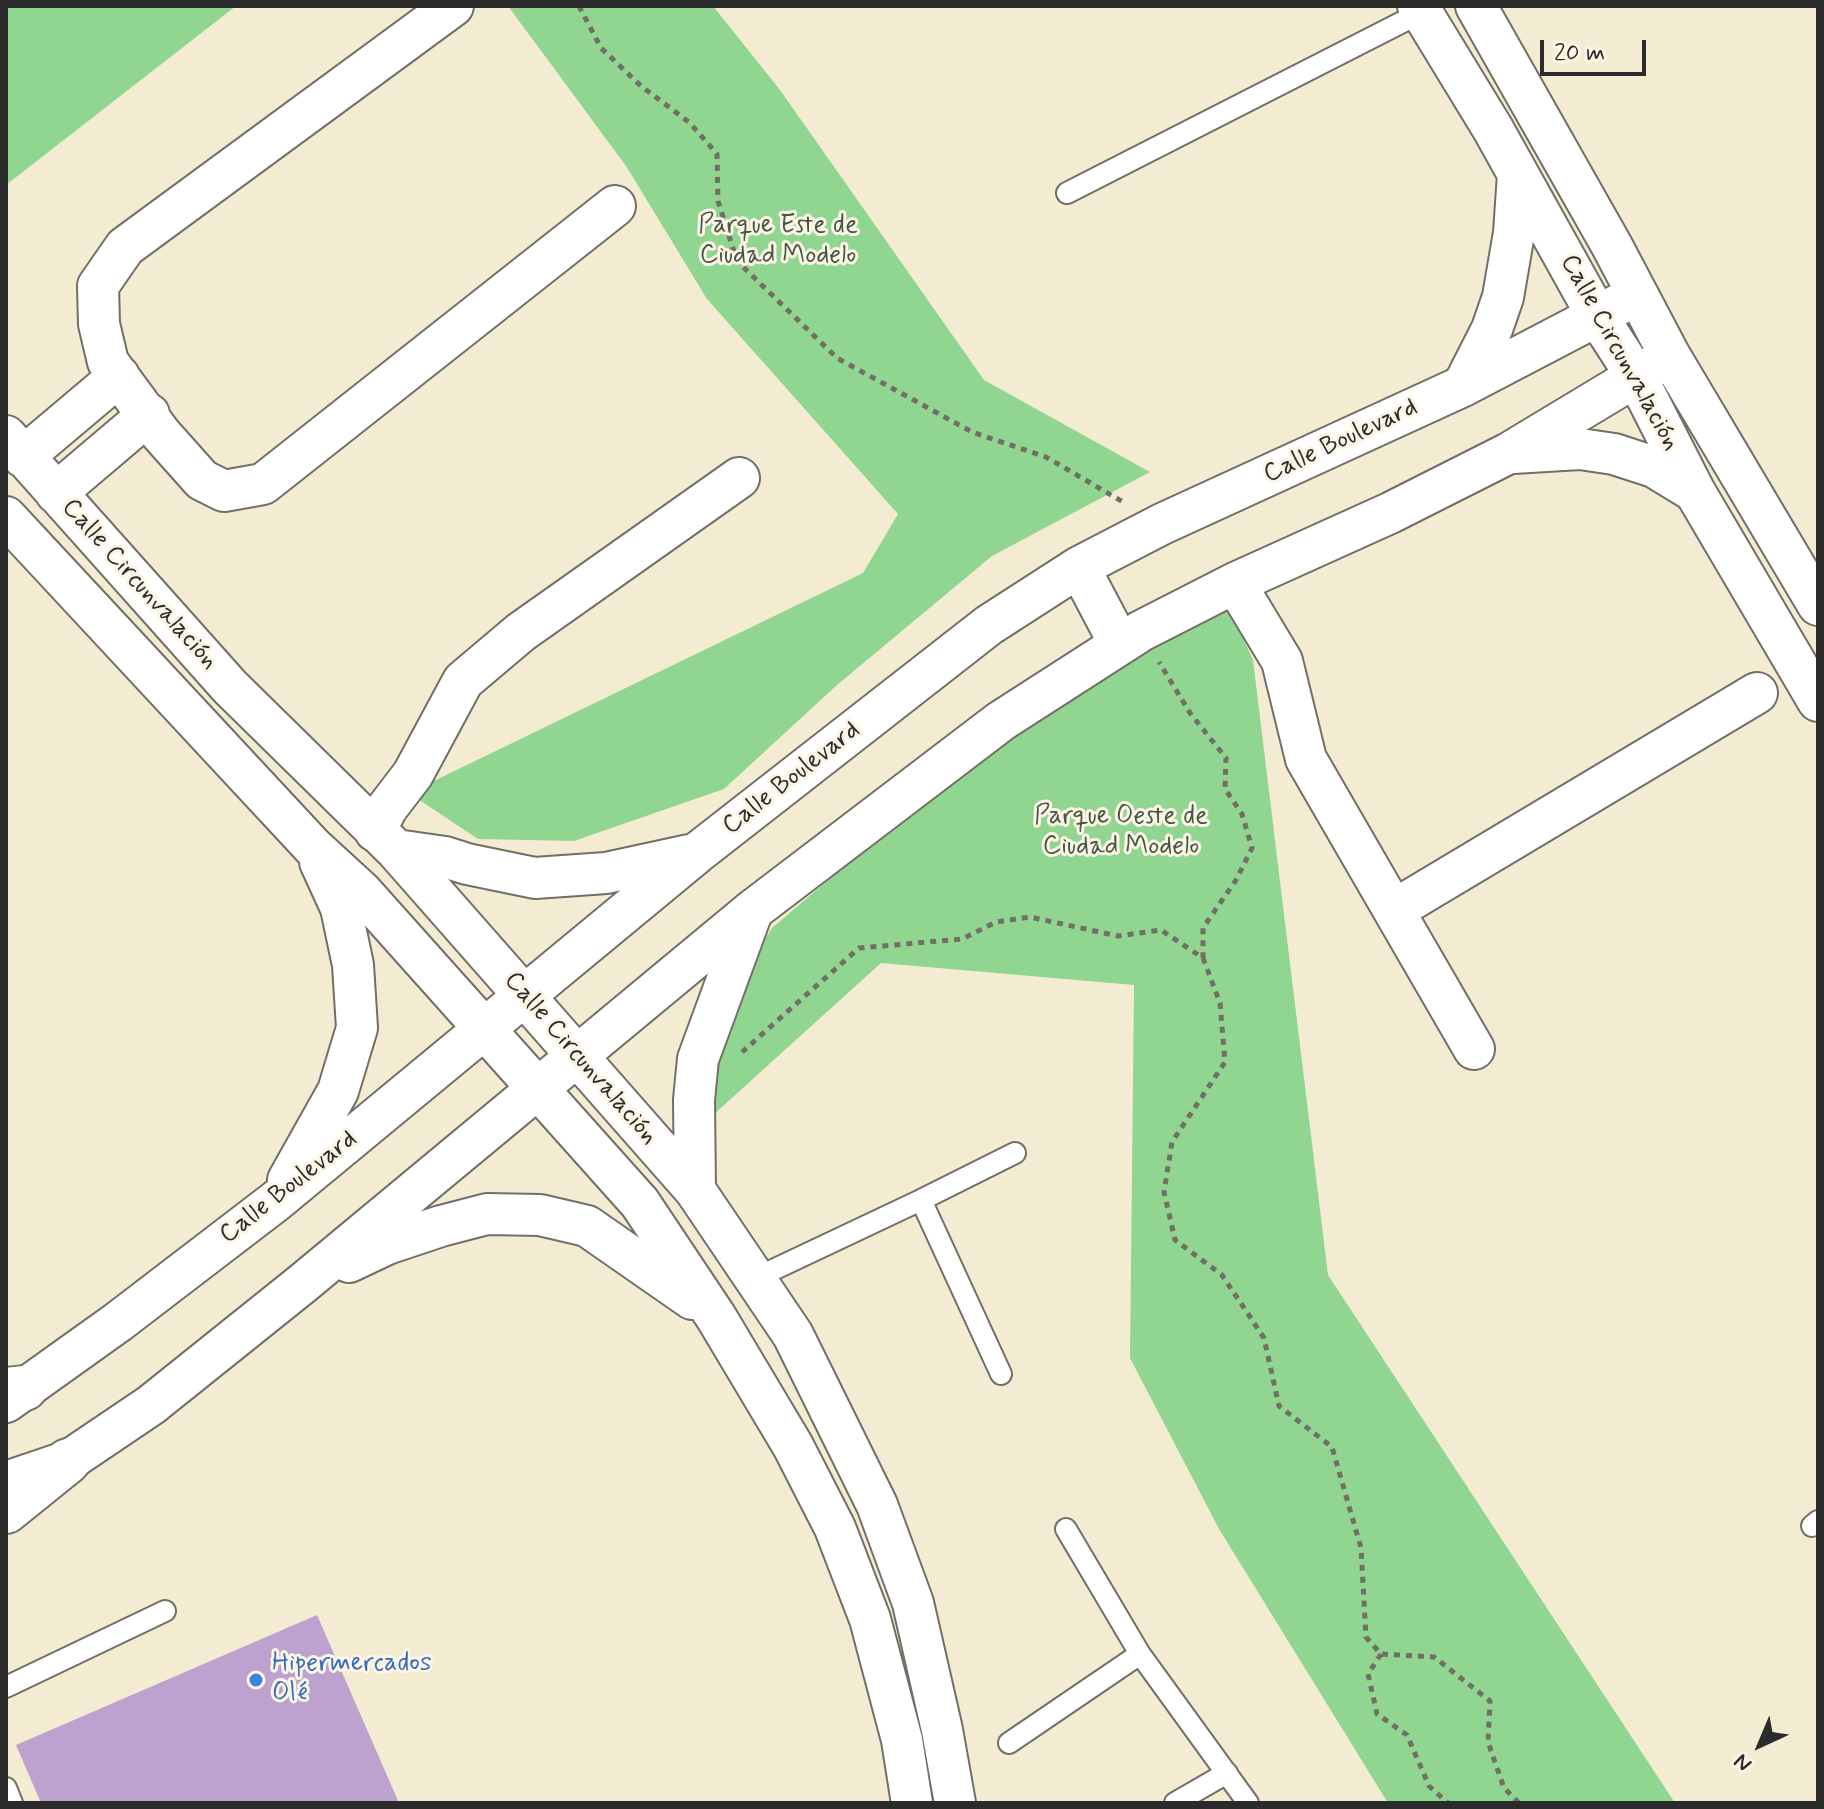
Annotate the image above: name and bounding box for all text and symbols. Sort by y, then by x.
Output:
scale bar [1544,24,1650,74]
text: 20 m [1554,38,1605,69]
park label: Parque Este de Ciudad Modelo [698,211,858,272]
street label: Calle Circunvalación [1552,249,1686,457]
street label: Calle Boulevard [1259,393,1423,491]
street label: Calle Circunvalación [54,493,224,677]
street label: Calle Boulevard [717,716,867,842]
park label: Parque Oeste de Ciudad Modelo [1034,802,1208,864]
street label: Calle Circunvalación [496,966,664,1152]
street label: Calle Boulevard [214,1125,364,1251]
place label: Hipermercados Olé [272,1649,432,1710]
marker: Hipermercados Olé [247,1671,265,1689]
north arrow [1720,1705,1800,1785]
text: N [1728,1747,1758,1777]

